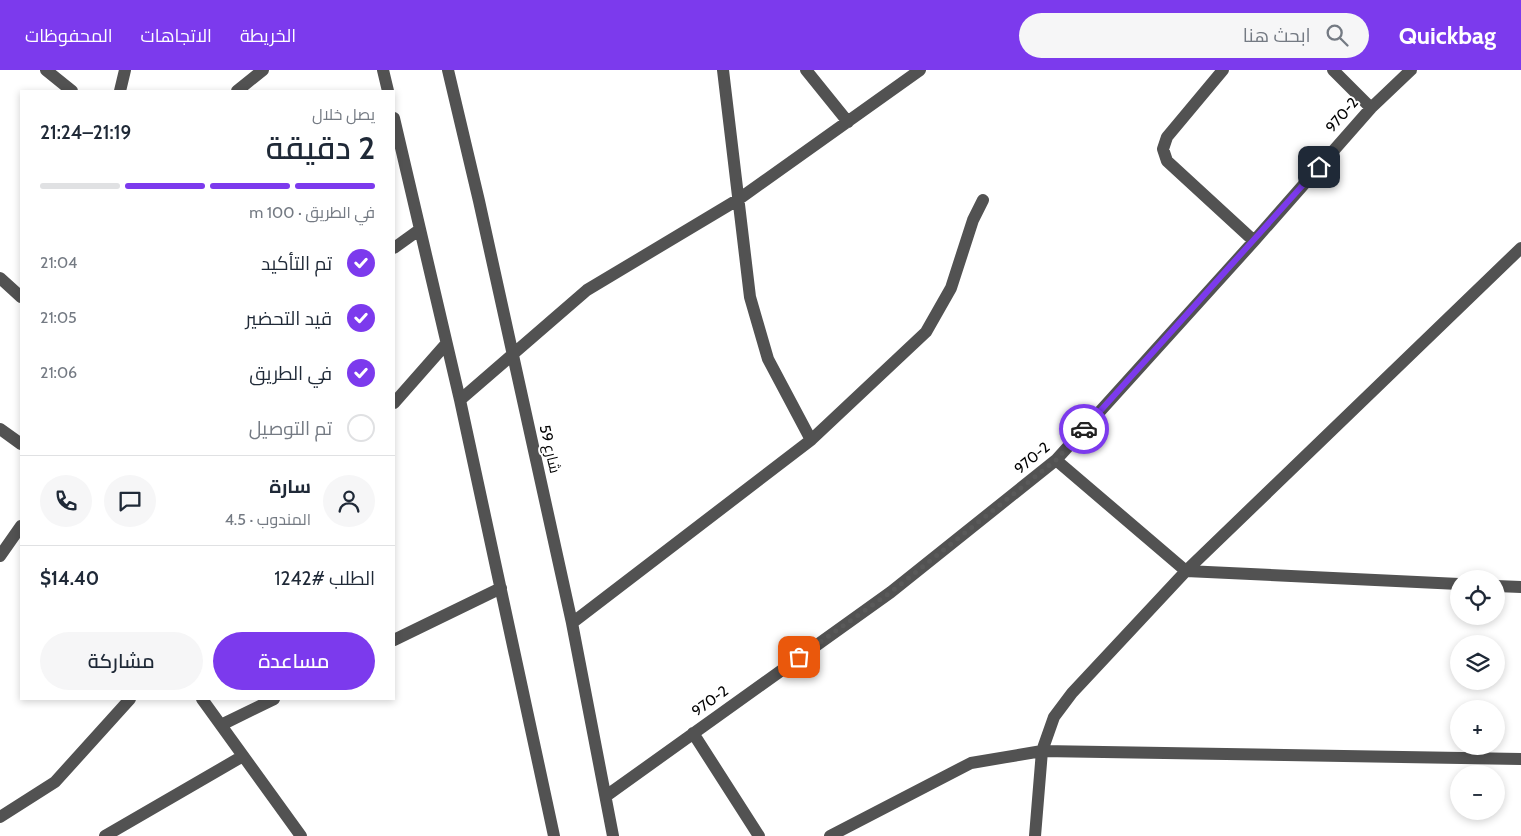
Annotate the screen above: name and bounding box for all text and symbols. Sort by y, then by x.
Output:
search box [1019,13,1369,58]
icon: search [1323,21,1351,49]
text: Quickbag [1399,21,1496,50]
text: ابحث هنا [1243,24,1311,47]
text: المحفوظات [25,25,113,47]
text: الاتجاهات [141,25,212,47]
text: الخريطة [240,25,296,47]
street label: 970-2 [1322,94,1362,136]
text: يصل خلال [312,105,375,124]
text: 21:19–21:24 [40,121,131,144]
text: 2 دقيقة [266,128,375,167]
pin [1298,146,1340,188]
icon: home [1305,153,1333,181]
text: في الطريق · 100 m [249,203,375,222]
icon: check [347,249,375,277]
text: تم التأكيد [261,252,332,275]
text: 21:04 [40,253,77,272]
icon: check [347,304,375,332]
text: قيد التحضير [246,307,332,330]
text: 21:05 [40,308,77,327]
icon: check [347,359,375,387]
text: في الطريق [249,362,332,385]
text: 21:06 [40,363,77,382]
courier [1059,404,1109,454]
icon: car [1070,415,1098,443]
text: تم التوصيل [249,417,332,440]
street label: شارع 59 [534,423,564,475]
street label: 970-2 [1011,438,1053,478]
button: phone [40,475,92,527]
button: chat [104,475,156,527]
text: سارة [269,475,311,498]
button: person [323,475,375,527]
text: المندوب · 4.5 [225,510,311,529]
text: $14.40 [40,567,99,590]
text: الطلب #1242 [274,567,375,590]
map controls [1450,570,1505,820]
button: locate [1450,570,1505,625]
button: مشاركة [40,632,203,690]
button: مساعدة [213,632,375,690]
button: layers [1450,635,1505,690]
pin [778,636,820,678]
icon: bag [785,643,813,671]
street label: 970-2 [688,682,732,720]
button: + [1450,700,1505,755]
button: − [1450,765,1505,820]

